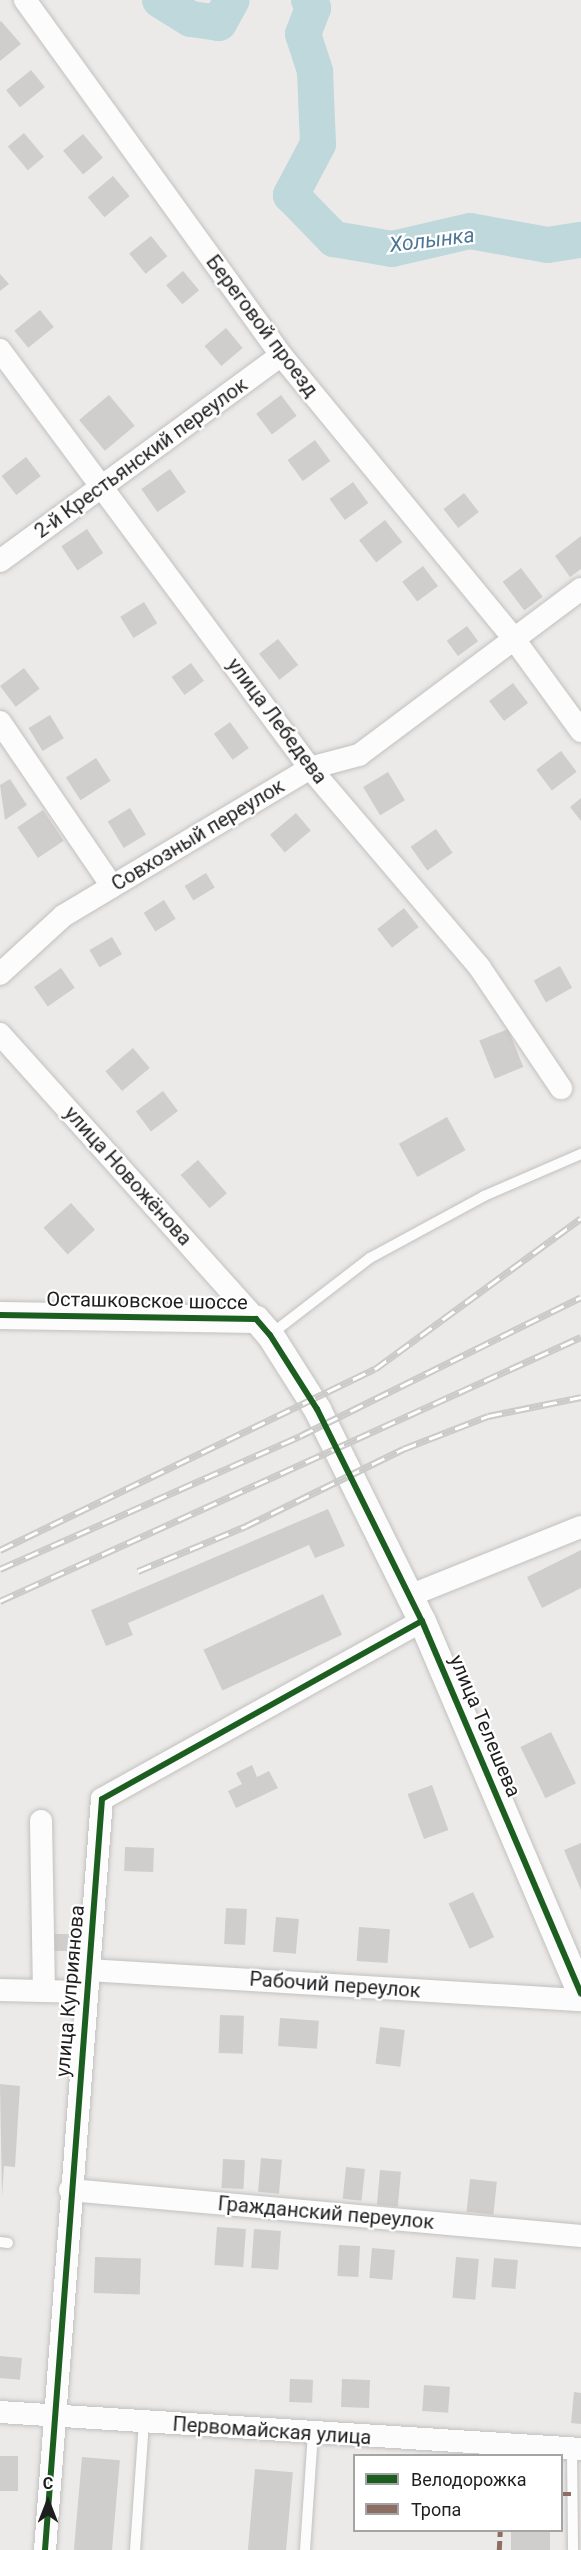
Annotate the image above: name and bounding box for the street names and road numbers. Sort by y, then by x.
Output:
street label: Береговой проезд [201,250,323,402]
street label: 2-й Крестьянский переулок [30,373,252,543]
street label: улица Лебедева [222,653,332,789]
street label: Совхозный переулок [107,774,289,896]
street label: улица Новожёнова [59,1101,197,1251]
street label: Осташковское шоссе [46,1287,248,1315]
street label: улица Телешева [444,1651,526,1801]
street label: улица Куприянова [51,1904,89,2078]
street label: Рабочий переулок [249,1967,421,2003]
street label: Гражданский переулок [217,2192,435,2234]
street label: Первомайская улица [172,2412,372,2450]

